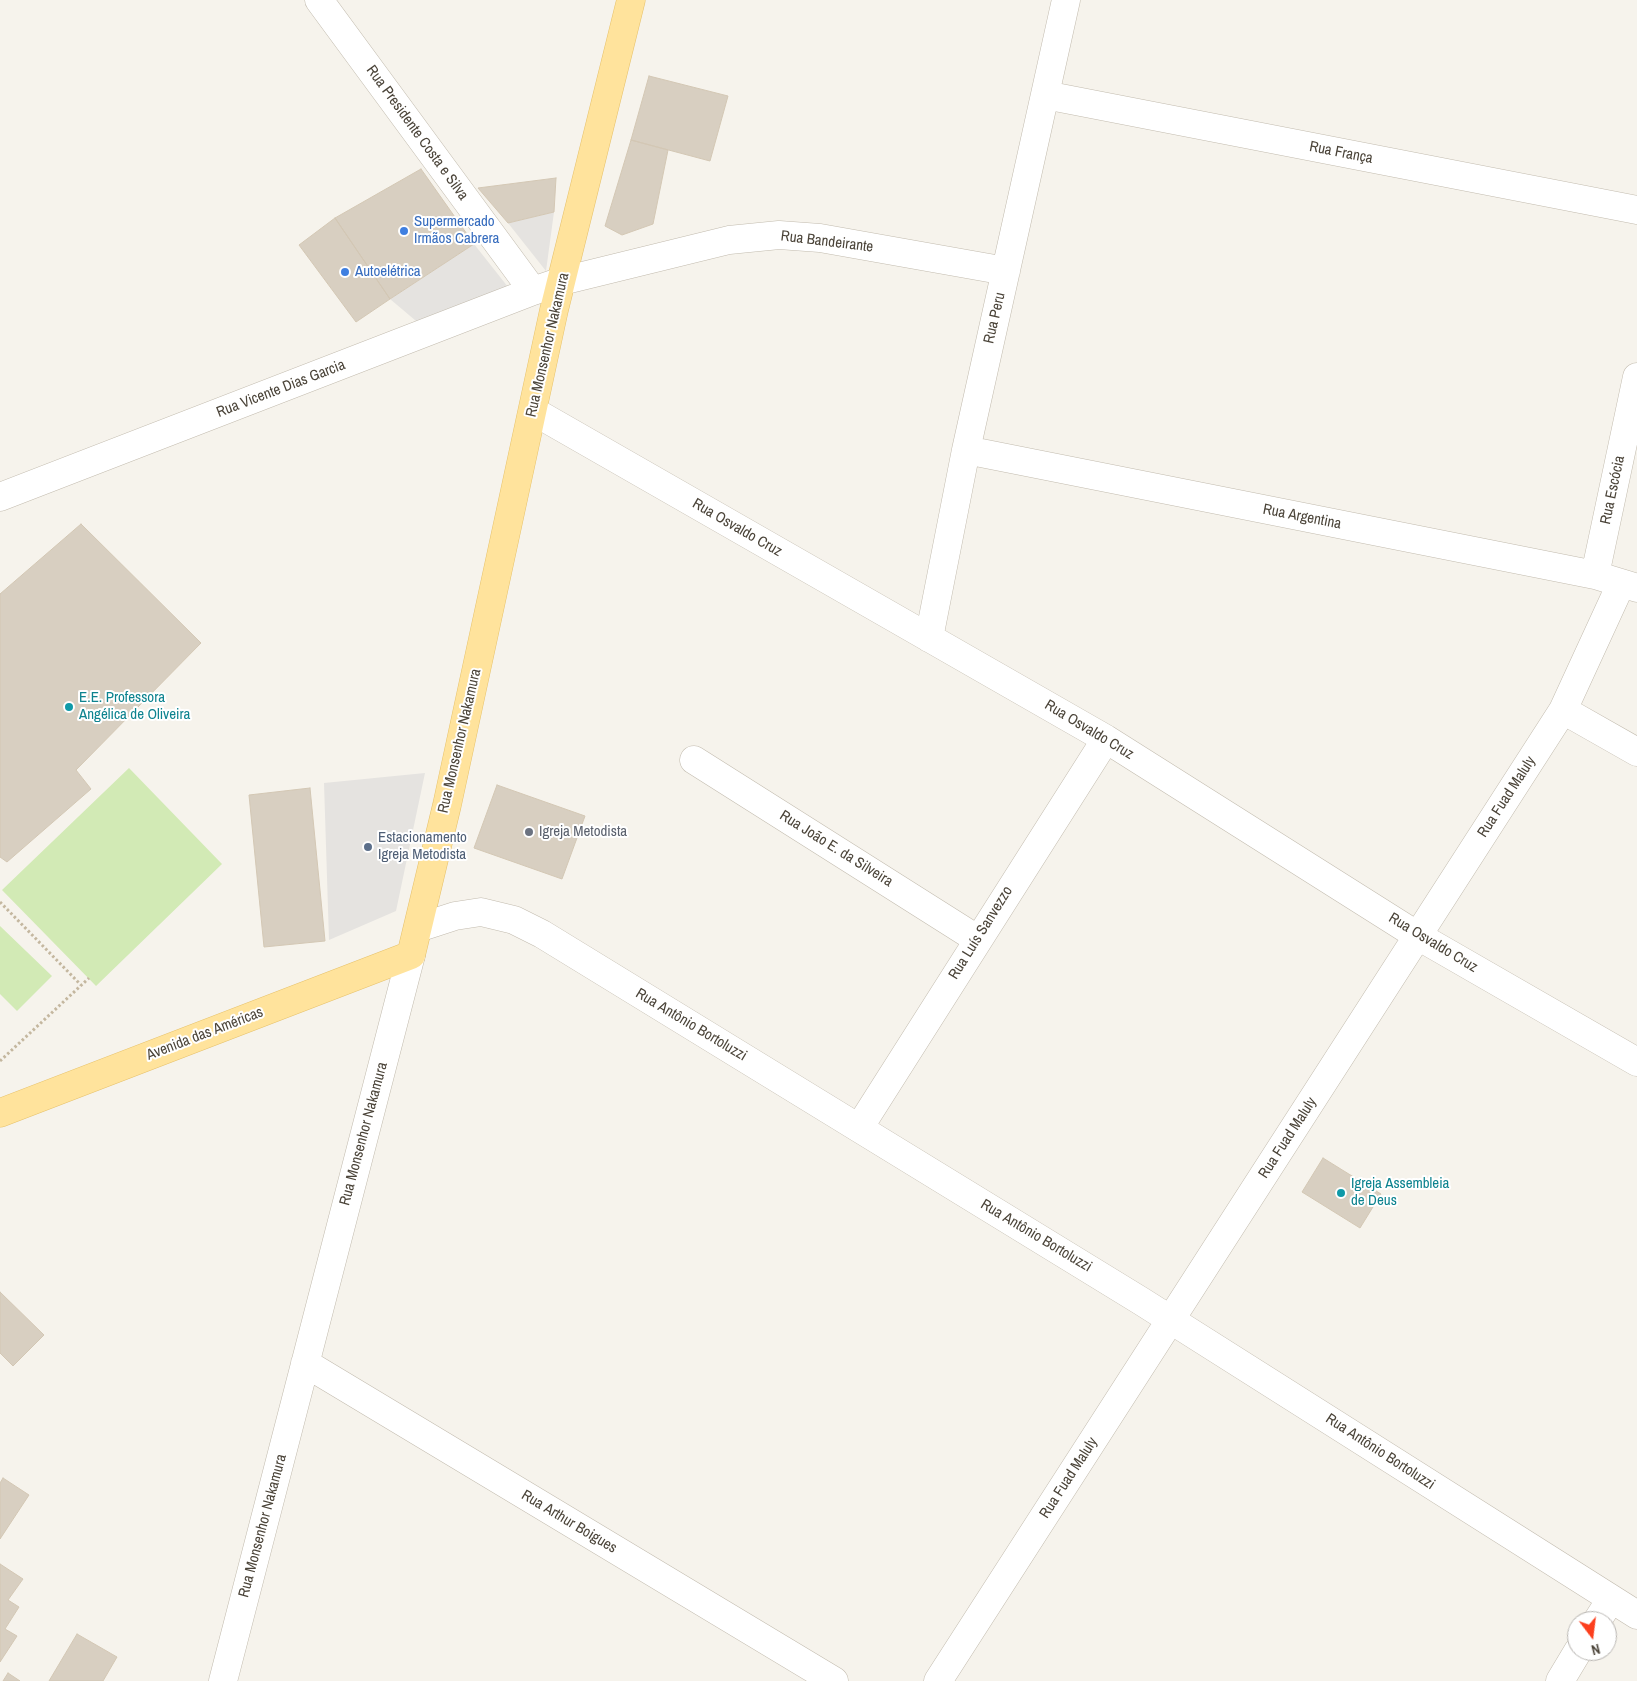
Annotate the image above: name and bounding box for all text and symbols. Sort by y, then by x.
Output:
street label: Rua Presidente Costa e Silva [362,62,472,204]
street label: Rua França [1308,138,1374,168]
place label: Supermercado Irmãos Cabrera [414,213,499,248]
marker: Supermercado Irmãos Cabrera [398,225,410,237]
street label: Rua Bandeirante [780,227,874,257]
place label: Autoelétrica [355,263,421,281]
marker: Autoelétrica [339,266,351,278]
street label: Rua Monsenhor Nakamura [523,271,573,419]
street label: Rua Peru [980,291,1010,345]
street label: Rua Vicente Dias Garcia [214,356,348,422]
street label: Rua Escócia [1597,454,1629,526]
street label: Rua Osvaldo Cruz [689,495,785,561]
street label: Rua Argentina [1261,501,1343,533]
street label: Rua Monsenhor Nakamura [435,667,485,815]
place label: E.E. Professora Angélica de Oliveira [79,689,190,724]
street label: Rua Osvaldo Cruz [1041,696,1137,764]
marker: E.E. Professora Angélica de Oliveira [63,701,75,713]
street label: Rua Fuad Maluly [1474,753,1540,841]
street label: Rua João E. da Silveira [776,807,896,891]
place label: Igreja Metodista [539,823,627,841]
marker: Igreja Metodista [523,826,535,838]
place label: Estacionamento Igreja Metodista [378,829,467,864]
marker: Estacionamento Igreja Metodista [362,841,374,853]
street label: Rua Luís Sanvezzo [945,883,1017,983]
street label: Rua Osvaldo Cruz [1385,909,1481,977]
street label: Rua Antônio Bortoluzzi [632,985,750,1065]
street label: Avenida das Américas [144,1003,266,1065]
street label: Rua Monsenhor Nakamura [336,1060,392,1208]
street label: Rua Fuad Maluly [1255,1094,1321,1182]
place label: Igreja Assembleia de Deus [1351,1175,1449,1210]
marker: Igreja Assembleia de Deus [1335,1187,1347,1199]
street label: Rua Antônio Bortoluzzi [977,1196,1095,1276]
street label: Rua Antônio Bortoluzzi [1322,1410,1438,1494]
street label: Rua Fuad Maluly [1036,1434,1102,1522]
street label: Rua Monsenhor Nakamura [235,1452,291,1600]
street label: Rua Arthur Boigues [518,1486,620,1558]
north arrow [1567,1611,1617,1661]
text: N [1589,1640,1602,1659]

